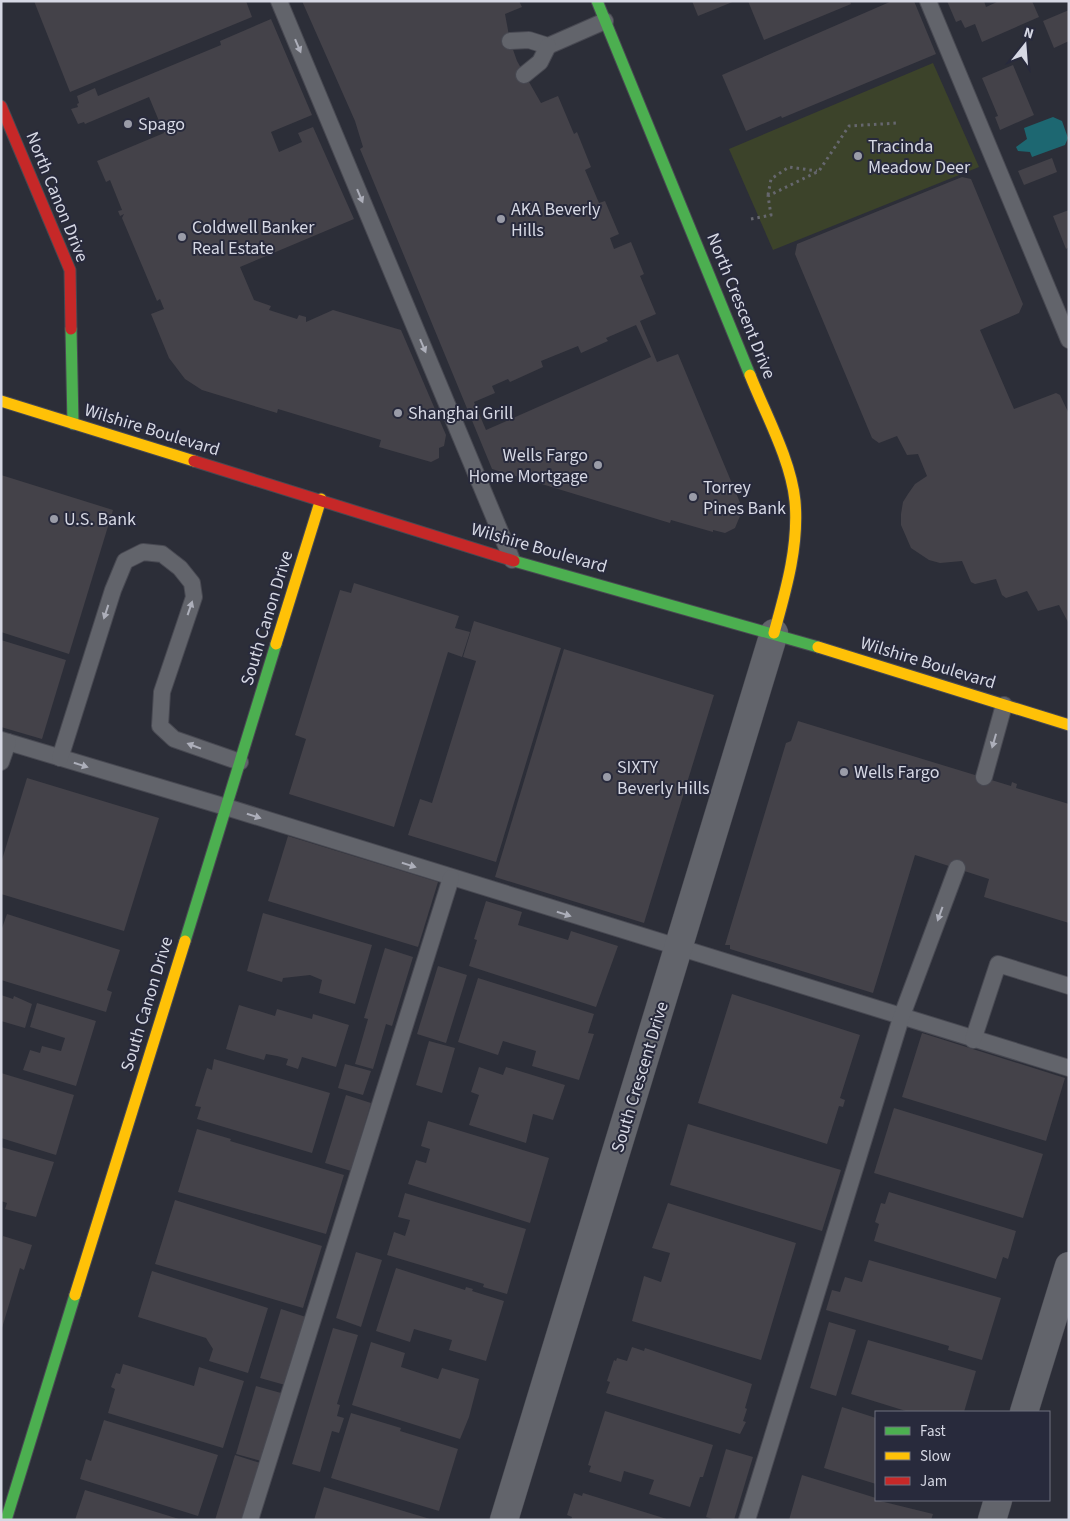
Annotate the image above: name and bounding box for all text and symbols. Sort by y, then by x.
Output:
north arrow [1000,20,1050,70]
text: N [1021,23,1036,44]
one-way arrow [294,39,302,54]
place label: Spago [138,112,185,137]
marker: Spago [122,118,134,130]
street label: North Canon Drive [19,128,95,266]
place label: Tracinda Meadow Deer [868,134,971,180]
marker: Tracinda Meadow Deer [852,150,864,162]
one-way arrow [357,189,365,203]
place label: AKA Beverly Hills [511,197,601,243]
marker: AKA Beverly Hills [495,213,507,225]
place label: Coldwell Banker Real Estate [192,215,315,261]
street label: North Crescent Drive [700,229,782,383]
marker: Coldwell Banker Real Estate [176,231,188,243]
one-way arrow [419,339,427,353]
street label: Wilshire Boulevard [81,398,223,462]
place label: Shanghai Grill [408,401,513,426]
marker: Shanghai Grill [392,407,404,419]
place label: Wells Fargo Home Mortgage [468,443,588,489]
marker: Wells Fargo Home Mortgage [592,459,604,471]
place label: Torrey Pines Bank [703,475,786,521]
marker: Torrey Pines Bank [687,491,699,503]
place label: U.S. Bank [64,507,136,532]
marker: U.S. Bank [48,513,60,525]
street label: Wilshire Boulevard [468,517,610,579]
street label: South Canon Drive [235,547,299,689]
one-way arrow [187,601,194,616]
one-way arrow [102,605,110,620]
street label: Wilshire Boulevard [857,631,999,695]
one-way arrow [989,734,997,749]
one-way arrow [186,742,201,750]
place label: SIXTY Beverly Hills [617,755,710,801]
place label: Wells Fargo [854,760,939,785]
one-way arrow [74,761,89,769]
marker: Wells Fargo [838,766,850,778]
marker: SIXTY Beverly Hills [601,771,613,783]
one-way arrow [247,813,262,821]
one-way arrow [401,862,416,869]
one-way arrow [936,907,944,922]
one-way arrow [557,910,572,918]
street label: South Canon Drive [115,933,179,1075]
street label: South Crescent Drive [605,998,675,1156]
legend [875,1411,1050,1501]
text: Fast [920,1421,946,1442]
text: Slow [920,1446,951,1467]
text: Jam [920,1471,947,1492]

